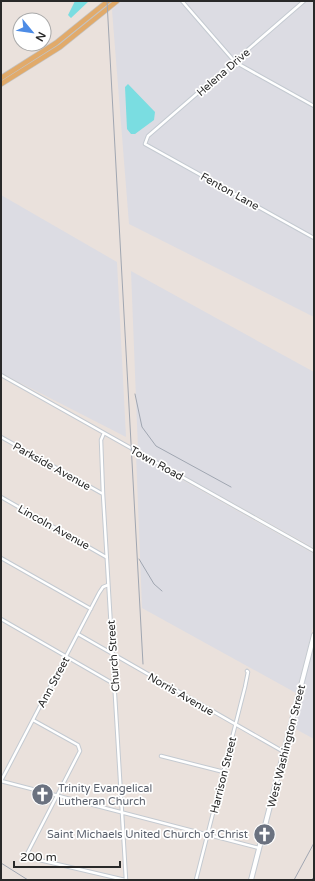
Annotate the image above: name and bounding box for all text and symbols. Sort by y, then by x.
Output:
north arrow [12,12,52,52]
text: N [32,30,48,44]
street label: Helena Drive [194,46,253,99]
street label: Fenton Lane [198,170,261,213]
street label: Parkside Avenue [11,440,93,493]
street label: Town Road [128,444,186,483]
street label: Lincoln Avenue [16,502,92,553]
street label: Church Street [105,620,122,692]
street label: Ann Street [35,655,72,710]
street label: Norris Avenue [145,670,216,719]
street label: West Washington Street [265,683,308,809]
street label: Harrison Street [208,735,239,815]
church icon: Trinity Evangelical Lutheran Church [29,781,55,807]
place label: Trinity Evangelical Lutheran Church [58,782,152,808]
church icon: Saint Michaels United Church of Christ [251,821,277,847]
place label: Saint Michaels United Church of Christ [47,828,248,841]
scale bar [14,843,120,869]
text: 200 m [20,850,57,864]

